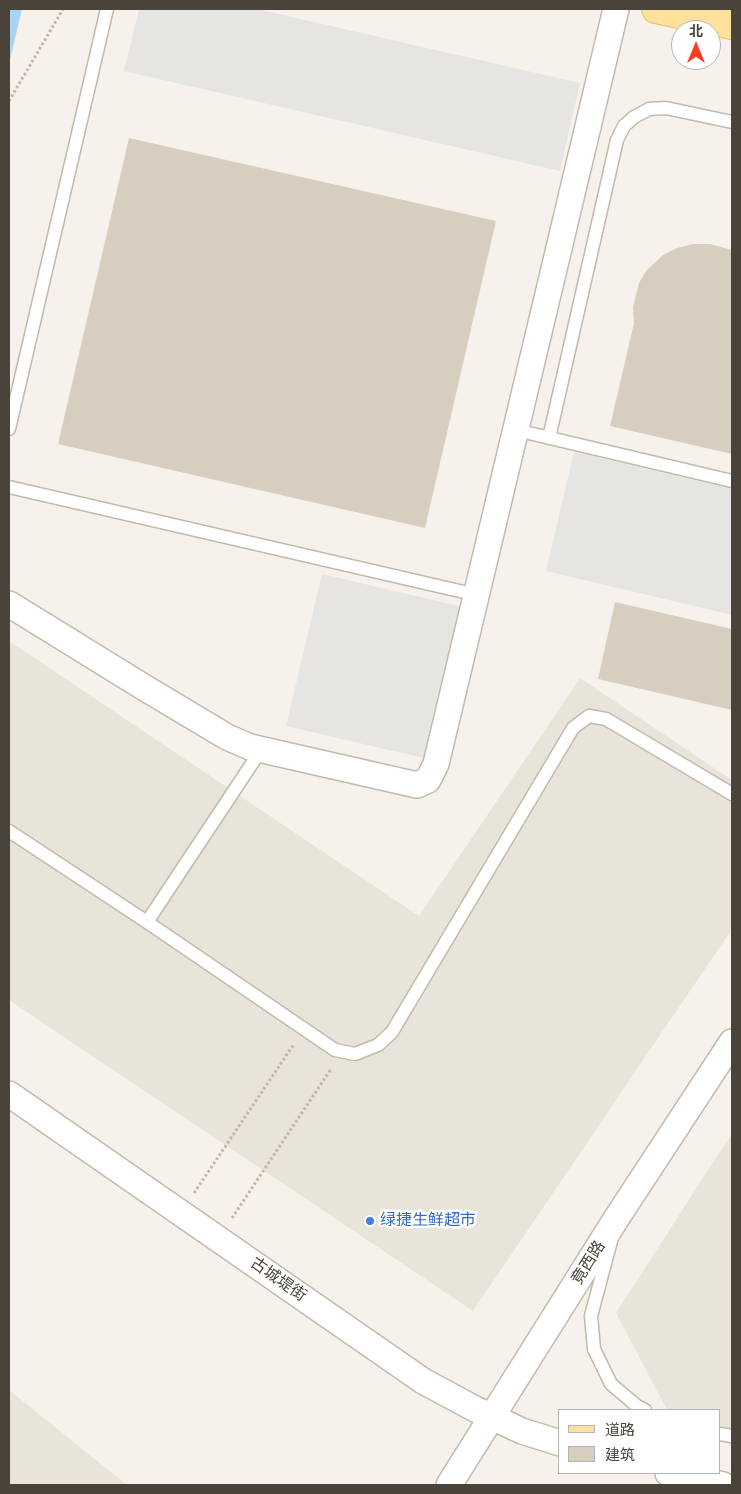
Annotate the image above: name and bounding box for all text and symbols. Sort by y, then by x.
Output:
north arrow [671,20,721,70]
text: 北 [689,23,703,39]
place label: 绿捷生鲜超市 [380,1211,476,1231]
marker: 绿捷生鲜超市 [364,1215,376,1227]
street label: 竟西路 [568,1238,610,1288]
street label: 古城堤街 [246,1254,310,1306]
legend [558,1409,721,1474]
text: 道路 [605,1421,635,1439]
text: 建筑 [605,1446,635,1464]

